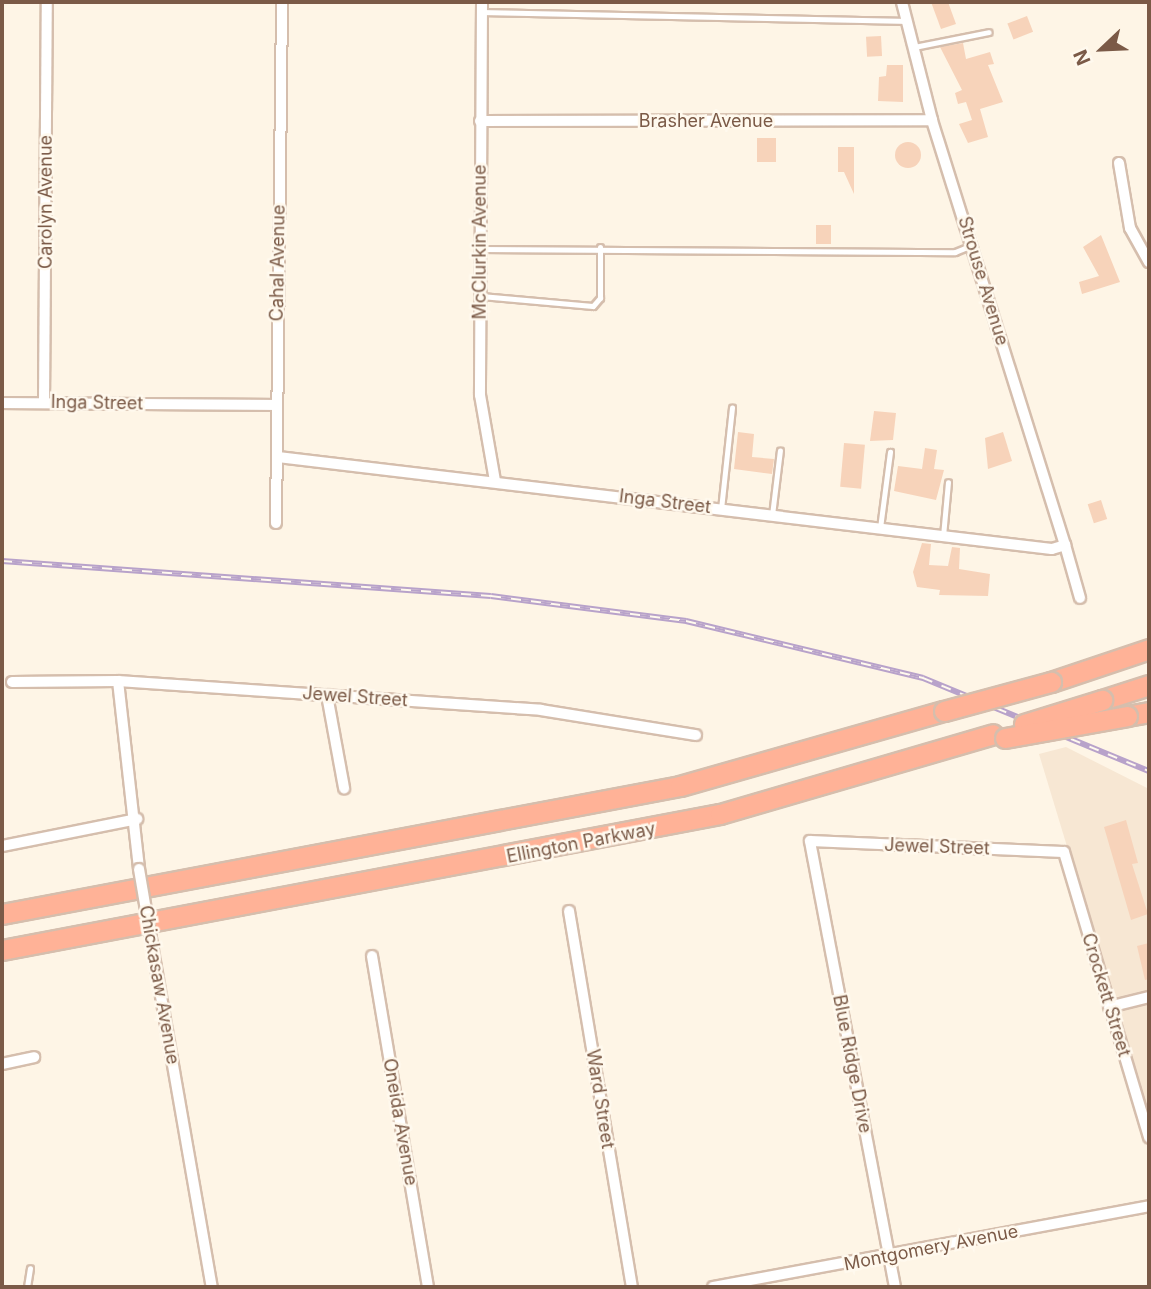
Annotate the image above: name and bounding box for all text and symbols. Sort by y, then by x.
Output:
north arrow [1067,14,1137,84]
text: N [1069,46,1096,69]
street label: Brasher Avenue [639,110,773,132]
street label: Carolyn Avenue [35,135,57,269]
street label: McClurkin Avenue [469,165,491,319]
street label: Cahal Avenue [266,204,290,322]
street label: Strouse Avenue [953,214,1013,348]
street label: Inga Street [51,391,143,415]
street label: Inga Street [618,486,712,518]
street label: Jewel Street [302,683,408,711]
street label: Ellington Parkway [505,818,657,868]
street label: Jewel Street [884,834,990,860]
street label: Chickasaw Avenue [134,904,184,1066]
street label: Crockett Street [1077,931,1135,1059]
street label: Blue Ridge Drive [828,993,876,1135]
street label: Ward Street [581,1048,619,1150]
street label: Oneida Avenue [378,1057,422,1187]
street label: Montgomery Avenue [842,1221,1020,1275]

